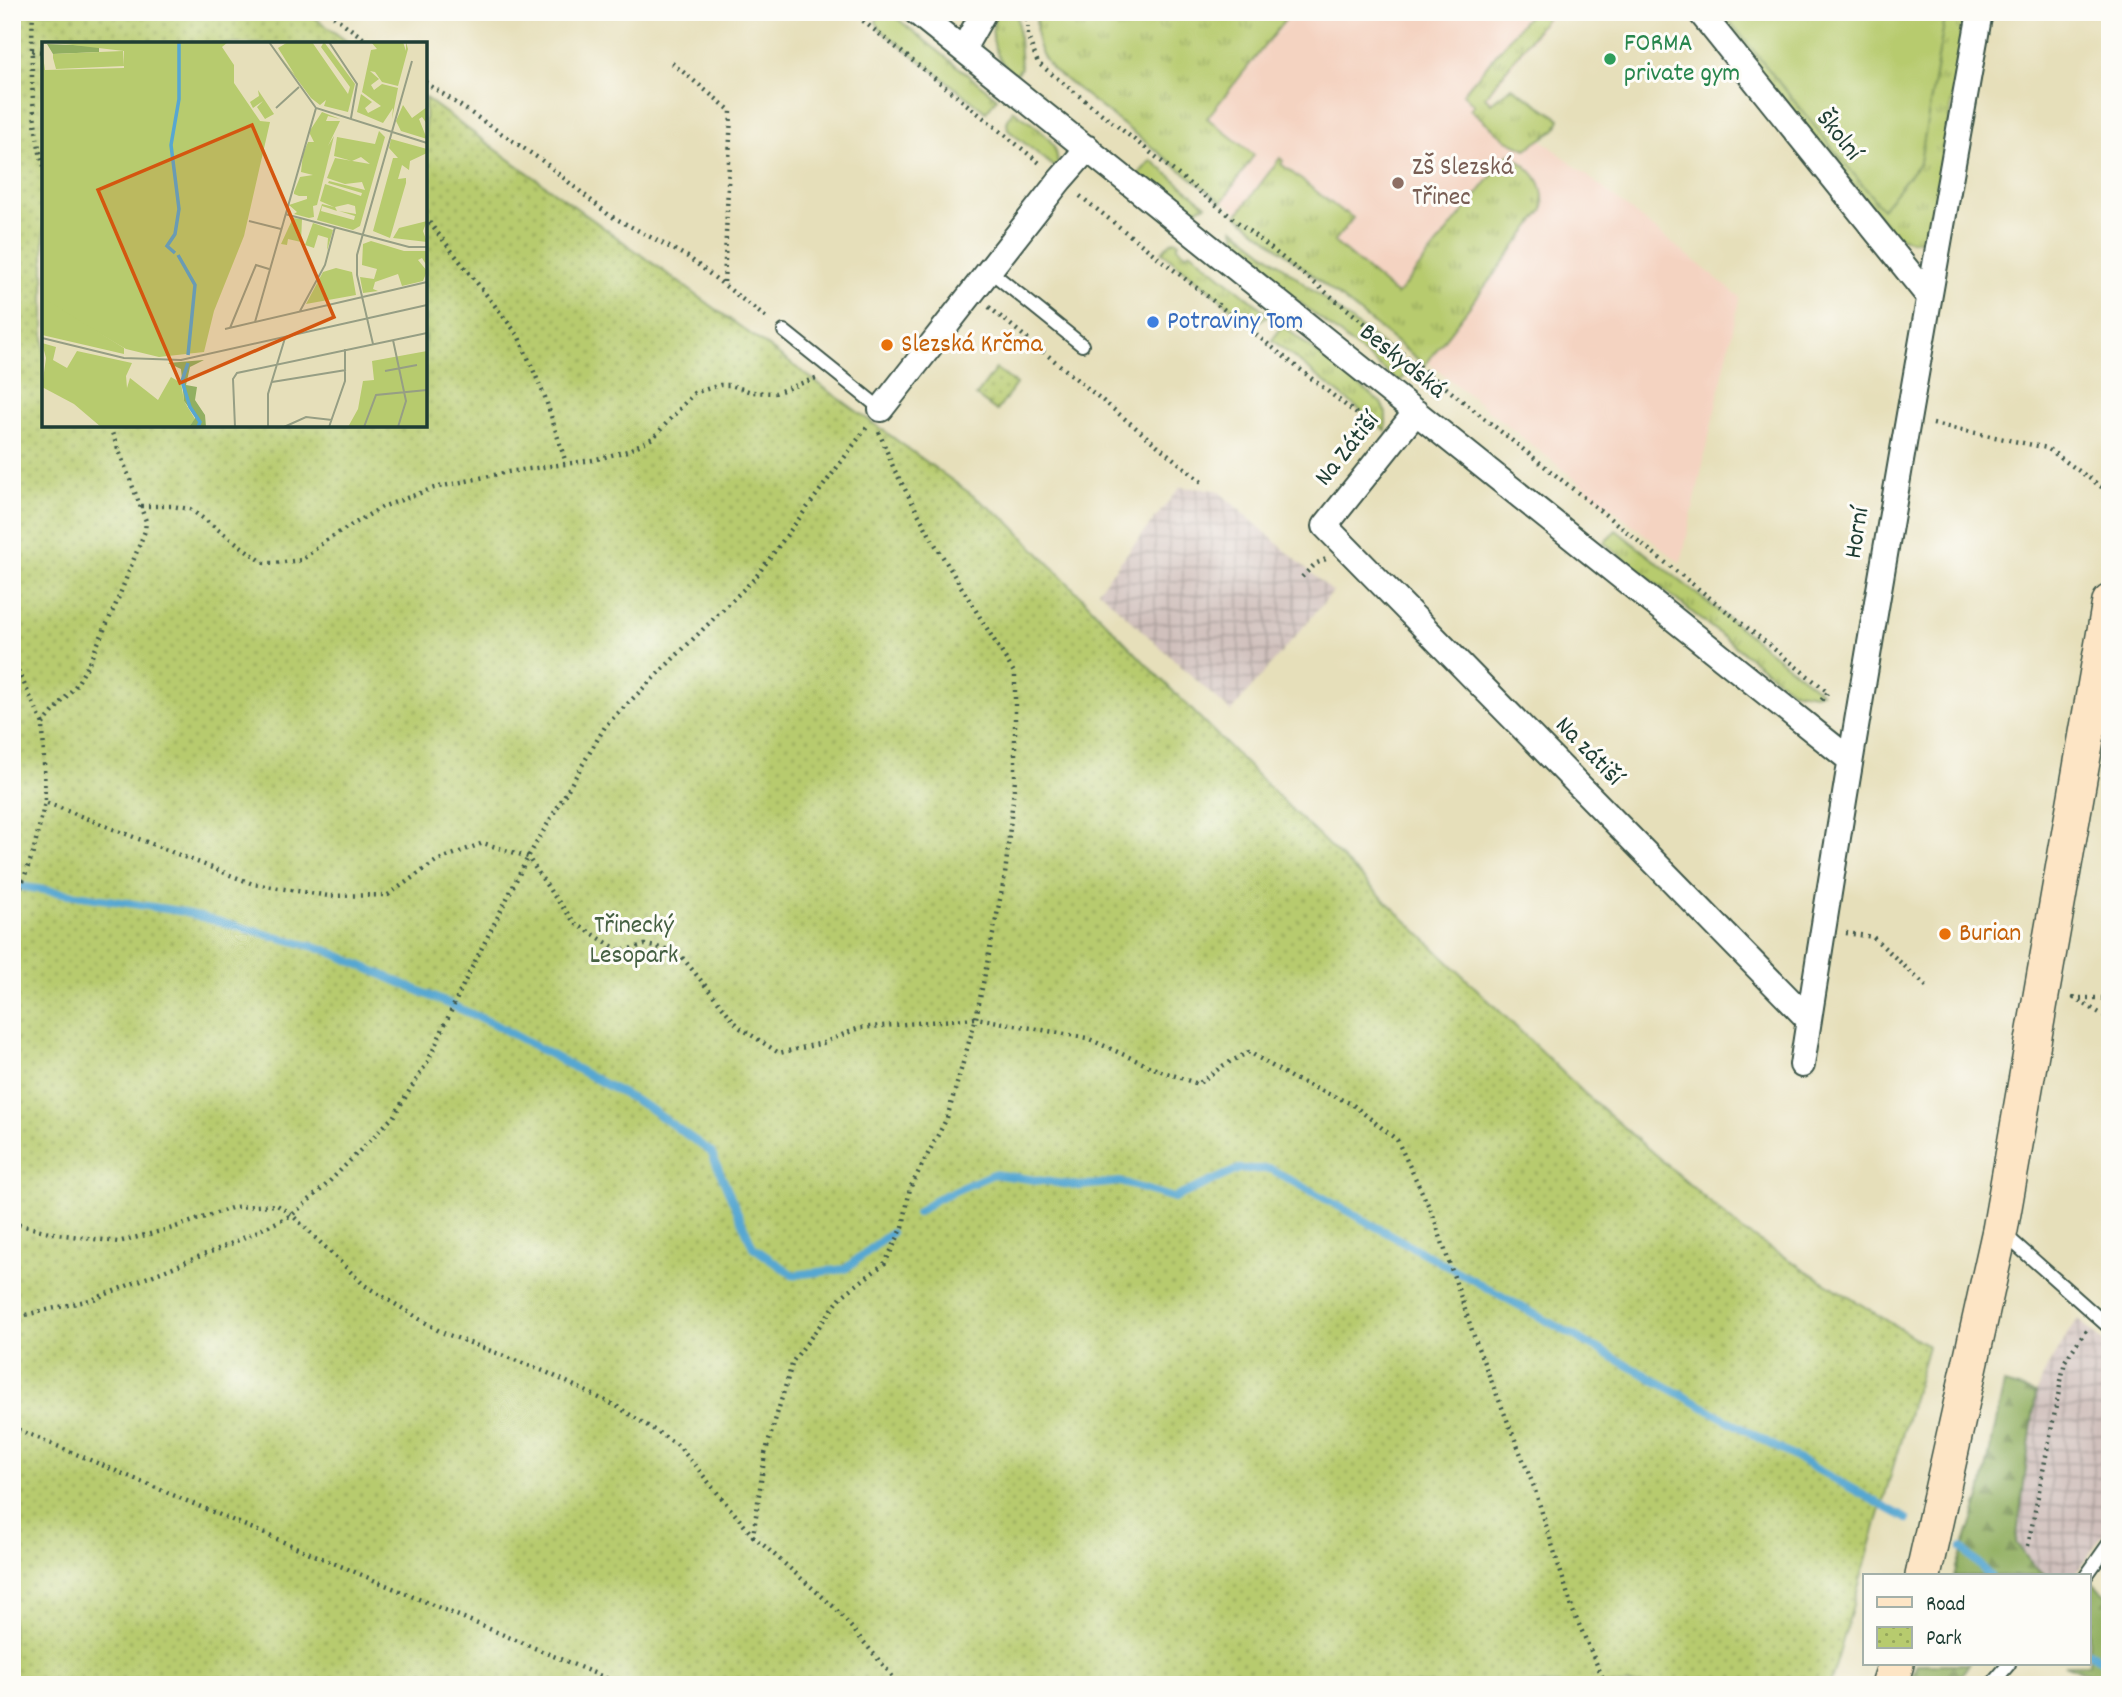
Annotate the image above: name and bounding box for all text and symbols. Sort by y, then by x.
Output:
place label: FORMA private gym [1624,26,1740,93]
inset map [42,42,427,427]
marker: FORMA private gym [1602,51,1618,67]
street label: Školní [1806,103,1871,171]
place label: ZŠ Slezská Třinec [1412,150,1514,217]
marker: ZŠ Slezská Třinec [1390,175,1406,191]
place label: Potraviny Tom [1167,304,1303,341]
marker: Potraviny Tom [1145,314,1161,330]
street label: Beskydská [1350,315,1454,409]
place label: Slezská Krčma [901,327,1043,364]
marker: Slezská Krčma [879,337,895,353]
street label: Na Zátiší [1307,403,1391,495]
street label: Horní [1836,503,1881,561]
street label: Na zátiší [1545,709,1632,797]
park label: Třinecký Lesopark [589,908,679,975]
place label: Burian [1959,916,2021,953]
marker: Burian [1937,926,1953,942]
legend [1863,1574,2090,1666]
text: Road [1926,1591,1965,1621]
text: Park [1926,1625,1962,1655]

